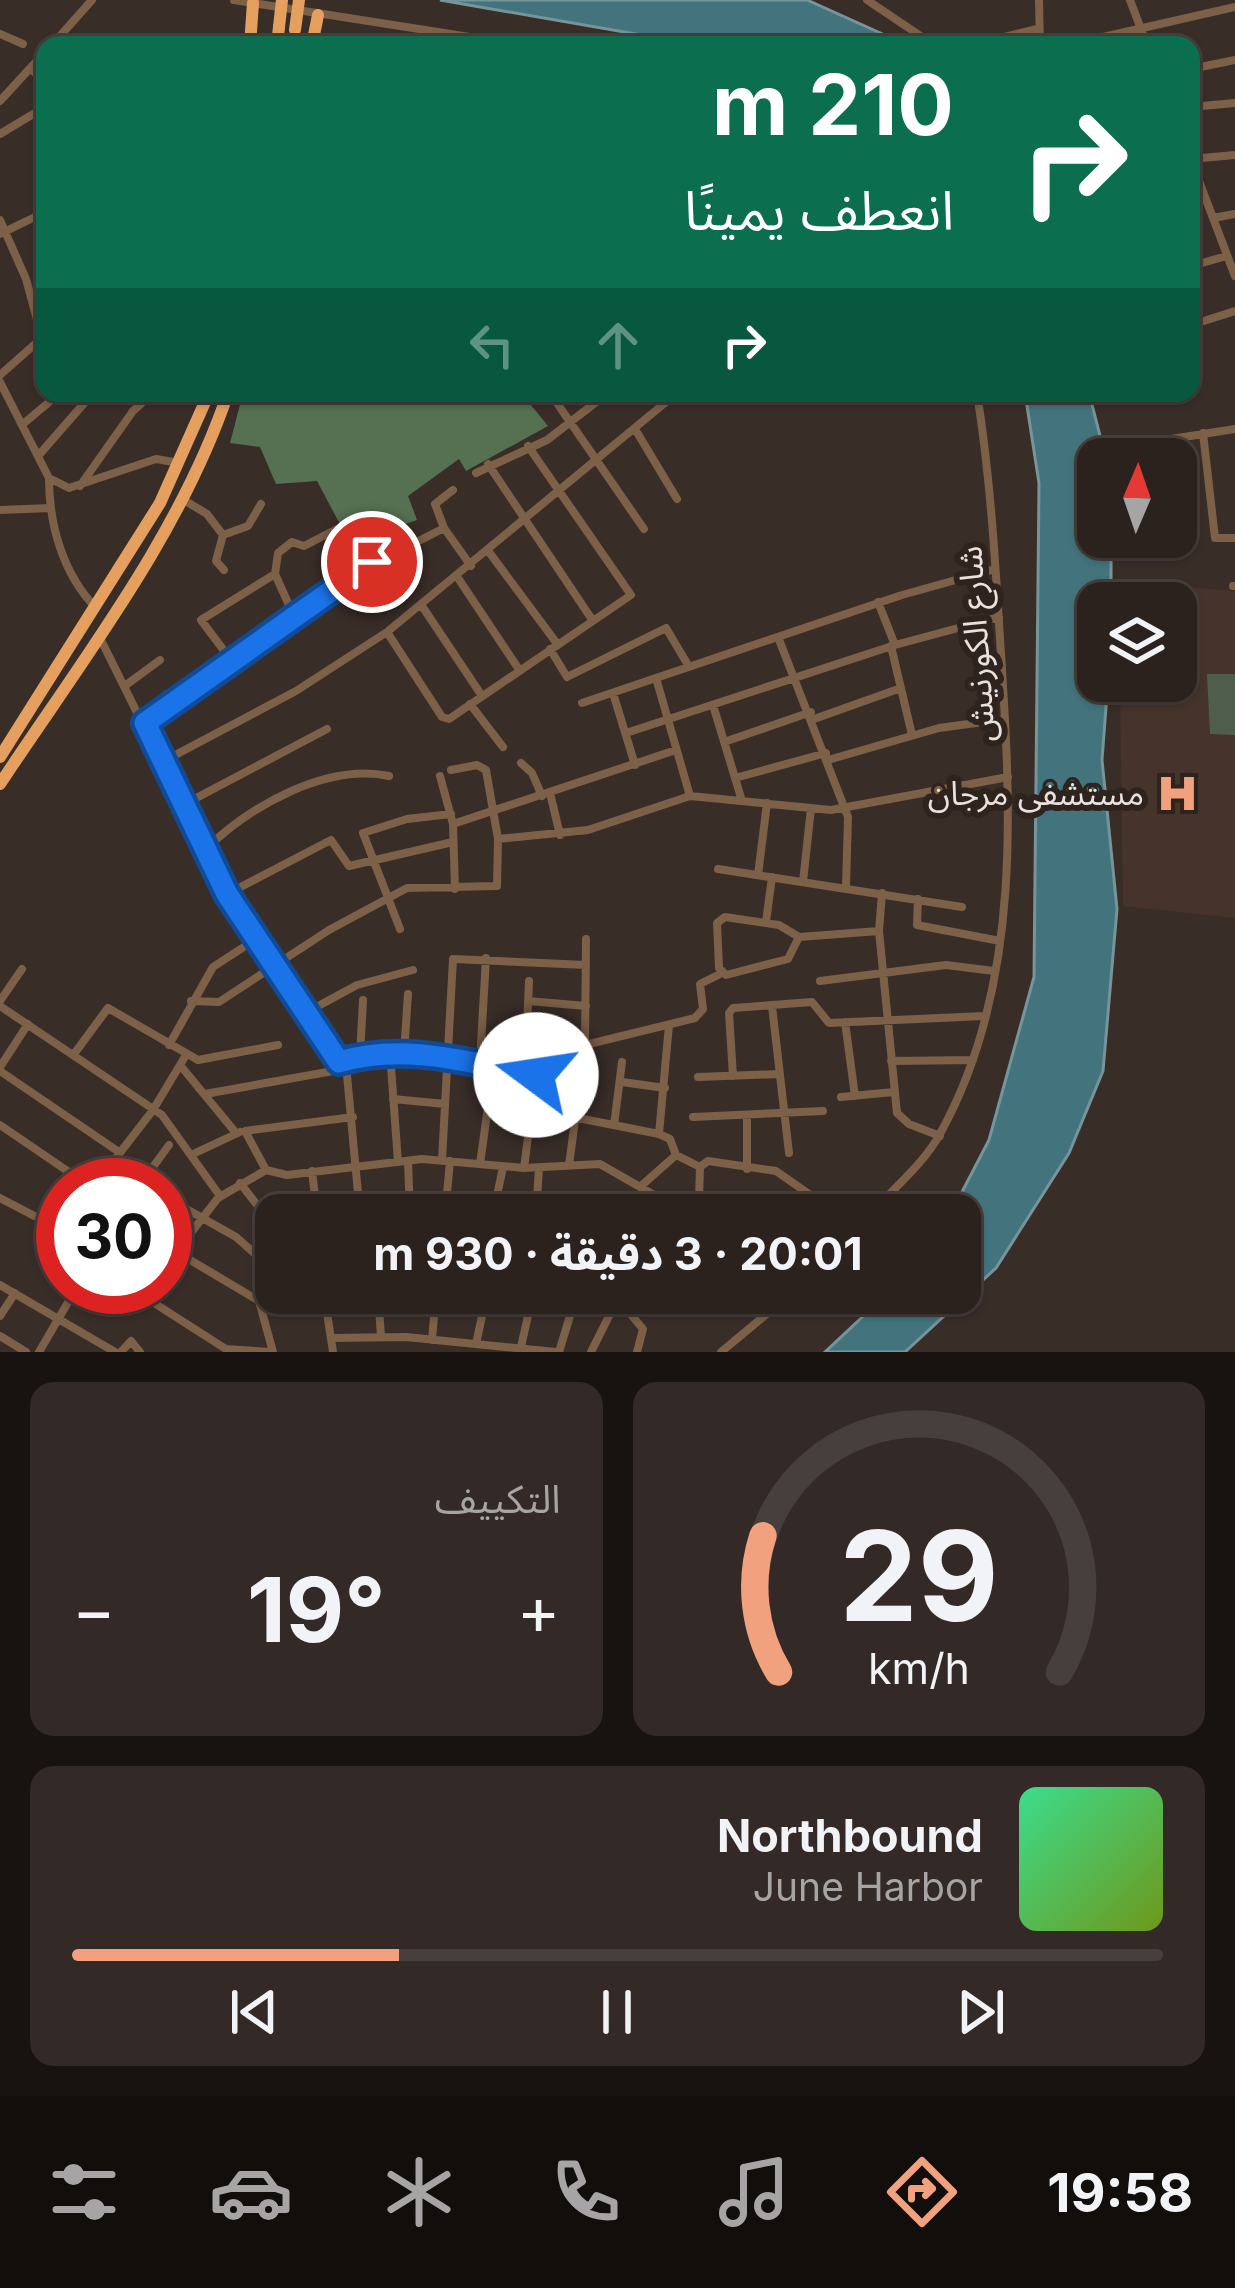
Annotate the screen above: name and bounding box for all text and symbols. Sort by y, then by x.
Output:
text: 210 m [712,54,954,155]
icon: right [996,84,1152,240]
text: انعطف يمينًا [684,178,954,243]
icon: left [459,312,525,378]
icon: ahead [585,312,651,378]
icon: right [711,312,777,378]
north arrow [1077,438,1197,558]
map controls [1077,438,1197,702]
pin [321,511,423,613]
icon: arrive [339,529,405,595]
street label: شارع الكورنيش [949,544,1008,743]
button: layers [1077,582,1197,702]
hospital icon: مستشفى مرجان [1155,770,1201,816]
place label: مستشفى مرجان [928,773,1144,813]
position arrow [473,1012,599,1138]
speed limit sign: 30 [36,1158,192,1314]
text: 20:01 · 3 دقيقة · 930 m [373,1226,863,1281]
text: التكييف [435,1475,561,1522]
text: 29 [839,1500,999,1651]
text: 19° [247,1555,386,1664]
text: − [72,1570,116,1650]
text: + [517,1570,560,1650]
text: km/h [868,1642,970,1694]
text: Northbound [717,1808,983,1863]
text: June Harbor [753,1863,983,1910]
icon: previous [221,1979,287,2045]
icon: pause [584,1979,650,2045]
icon: next [948,1979,1014,2045]
icon: filters [42,2150,126,2234]
icon: car [209,2150,293,2234]
icon: climate [377,2150,461,2234]
icon: phone [544,2150,628,2234]
icon: music [712,2150,796,2234]
icon: directions [880,2150,964,2234]
text: 19:58 [1047,2160,1193,2225]

